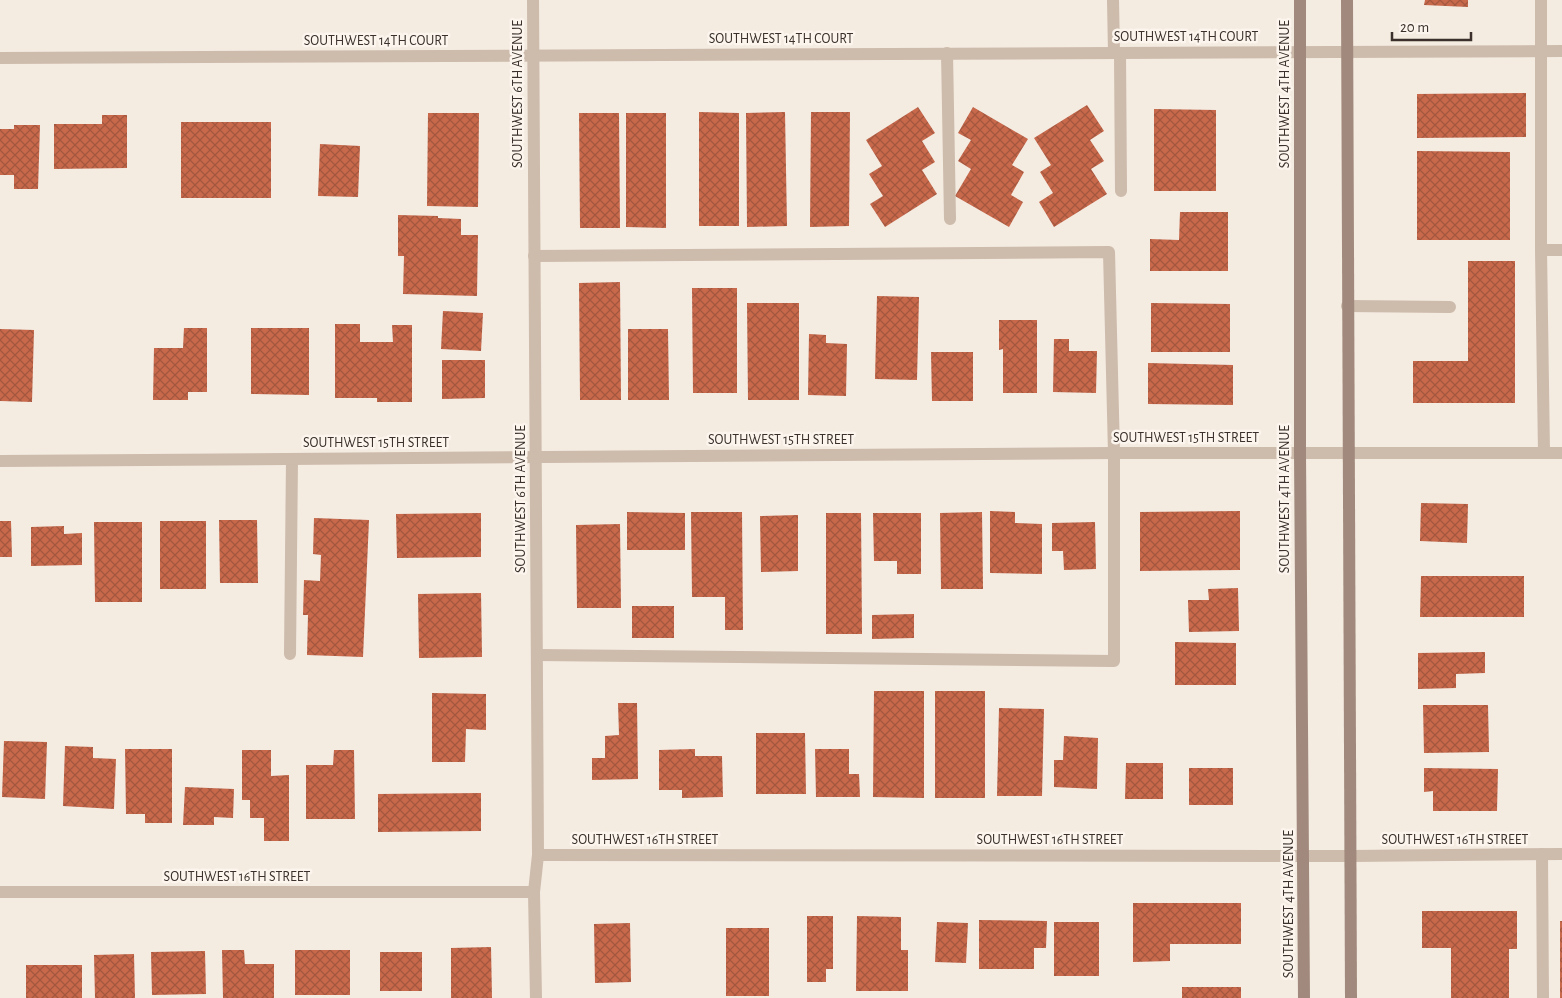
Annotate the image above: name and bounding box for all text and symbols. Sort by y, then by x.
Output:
scale bar [1392,10,1471,42]
street label: SOUTHWEST 6TH AVENUE [511,20,525,168]
street label: SOUTHWEST 4TH AVENUE [1278,20,1292,168]
text: 20 m [1400,20,1429,35]
street label: SOUTHWEST 14TH COURT [1114,30,1258,44]
street label: SOUTHWEST 14TH COURT [709,32,853,46]
street label: SOUTHWEST 14TH COURT [304,34,448,48]
street label: SOUTHWEST 6TH AVENUE [514,425,528,573]
street label: SOUTHWEST 4TH AVENUE [1278,425,1292,573]
street label: SOUTHWEST 15TH STREET [1113,431,1259,445]
street label: SOUTHWEST 15TH STREET [708,433,854,447]
street label: SOUTHWEST 15TH STREET [303,436,449,450]
street label: SOUTHWEST 4TH AVENUE [1282,830,1296,978]
street label: SOUTHWEST 16TH STREET [572,833,719,847]
street label: SOUTHWEST 16TH STREET [977,833,1124,847]
street label: SOUTHWEST 16TH STREET [1382,833,1529,847]
street label: SOUTHWEST 16TH STREET [164,870,311,884]

